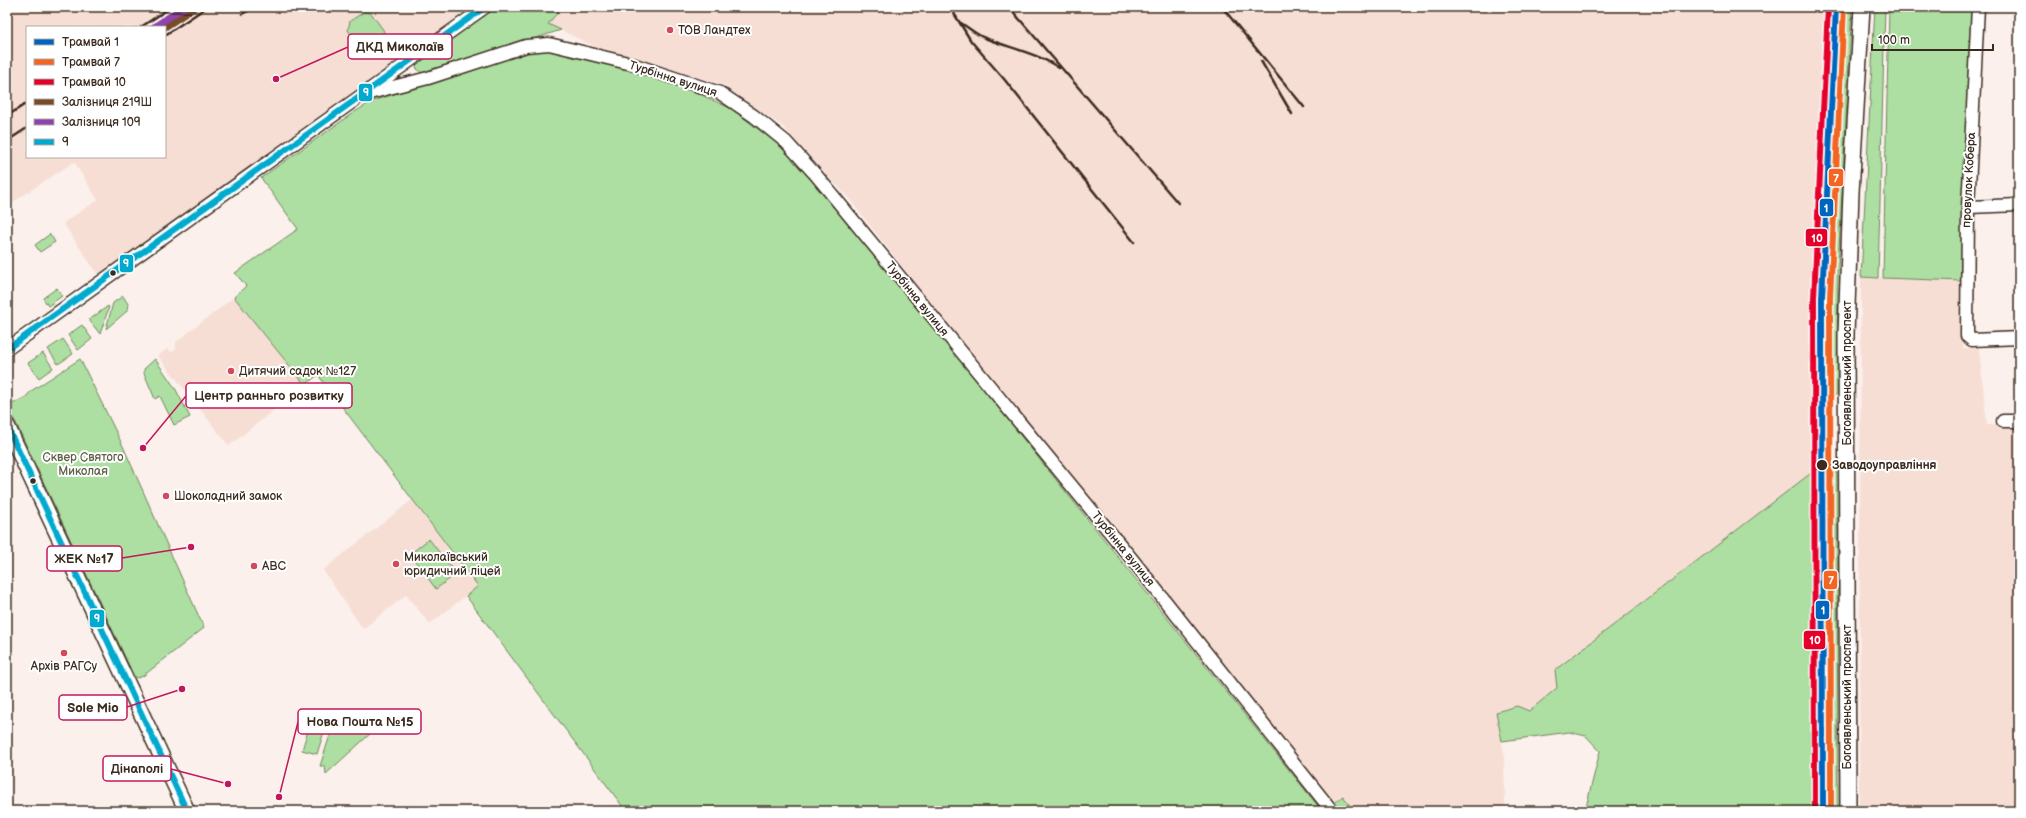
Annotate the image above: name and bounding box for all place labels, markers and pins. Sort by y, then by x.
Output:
place label: ТОВ Ландтех [678,23,751,38]
marker: ТОВ Ландтех [665,25,675,35]
callout: ДКД Миколаїв [348,34,452,59]
unlabelled marker [108,268,118,278]
place label: Дитячий садок №127 [239,364,356,379]
marker: Дитячий садок №127 [226,366,236,376]
callout: Центр ранньго розвитку [186,383,352,408]
marker: Заводоуправління [1815,458,1829,472]
place label: Заводоуправління [1832,458,1937,473]
unlabelled marker [28,476,38,486]
place label: Шоколадний замок [174,489,283,504]
marker: Шоколадний замок [161,491,171,501]
callout: ЖЕК №17 [47,546,122,571]
place label: Миколаївський юридичний ліцей [404,550,501,579]
place label: ABC [262,559,287,574]
marker: Миколаївський юридичний ліцей [391,559,401,569]
marker: ABC [249,561,259,571]
marker: Архів РАГСу [59,648,69,658]
place label: Архів РАГСу [30,659,98,674]
callout: Sole Mio [59,695,127,720]
callout: Нова Пошта №15 [298,709,421,734]
callout: Дінаполі [103,756,171,781]

